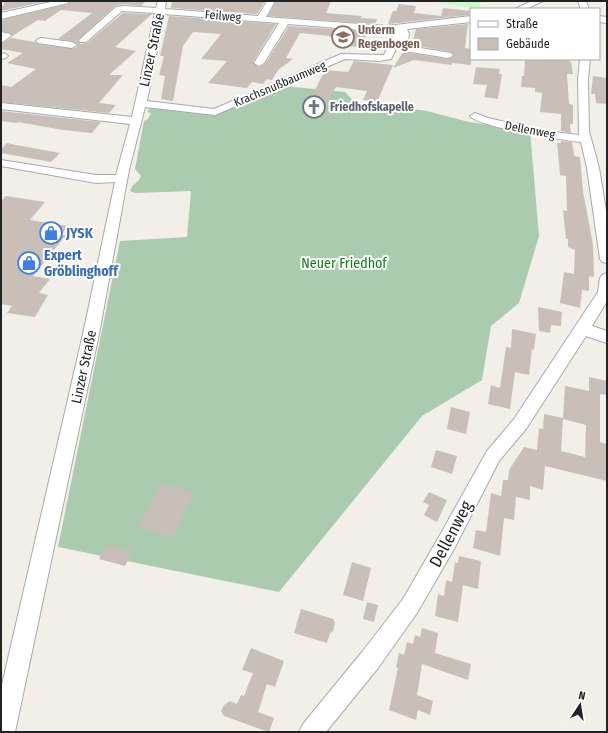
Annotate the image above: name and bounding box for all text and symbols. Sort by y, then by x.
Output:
street label: Feilweg [204,7,242,25]
legend [470,8,600,60]
street label: Linzer Straße [136,12,168,88]
text: Straße [506,17,538,31]
place label: Unterm Regenbogen [358,23,420,51]
school or university icon: Unterm Regenbogen [330,24,356,50]
text: Gebäude [506,37,550,51]
street label: Krachsnußbaumweg [232,58,329,110]
church icon: Friedhofskapelle [301,94,327,120]
place label: Friedhofskapelle [330,100,414,114]
street label: Dellenweg [504,118,557,142]
shop icon: JYSK [38,220,64,246]
place label: JYSK [65,225,94,242]
place label: Expert Gröblinghoff [44,247,119,280]
shop icon: Expert Gröblinghoff [16,250,42,276]
park label: Neuer Friedhof [301,255,388,272]
street label: Linzer Straße [68,329,100,405]
street label: Dellenweg [425,497,477,571]
north arrow [560,685,600,725]
text: N [577,689,587,703]

